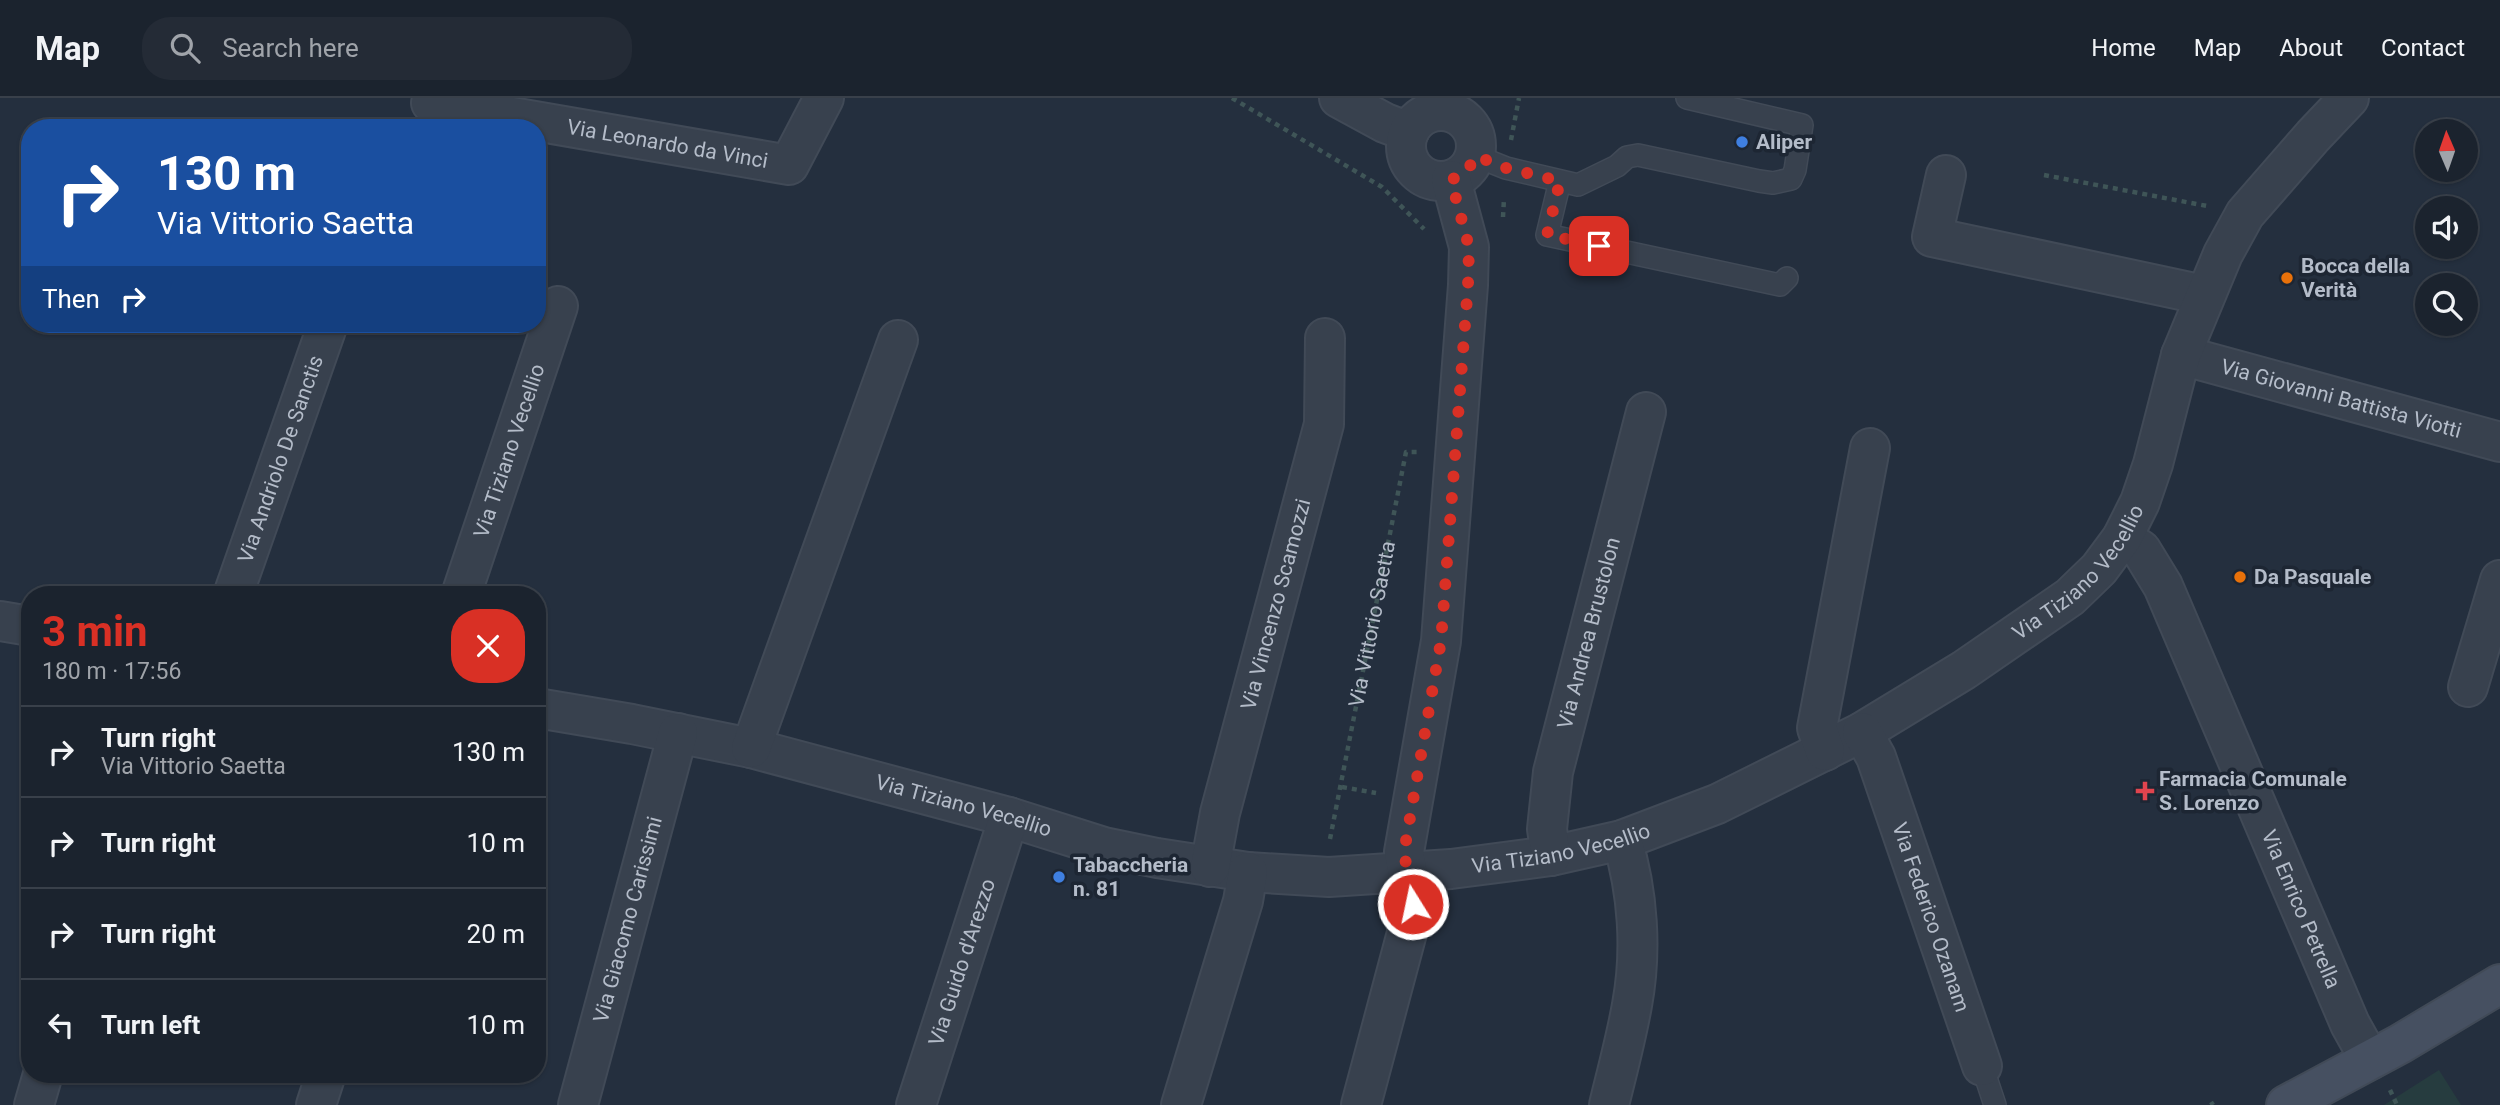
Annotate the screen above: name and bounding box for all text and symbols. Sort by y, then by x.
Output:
search box [142,17,632,80]
text: Map [35,29,100,68]
icon: search [166,29,204,67]
text: Search here [222,33,359,63]
text: Home [2091,34,2156,62]
text: Map [2194,34,2241,62]
text: About [2279,34,2343,62]
text: Contact [2381,34,2465,62]
street label: Via Leonardo da Vinci [565,115,770,173]
north arrow [2415,119,2478,182]
map controls [2415,119,2478,336]
place label: Aliper [1756,130,1812,154]
marker: Aliper [1734,134,1750,150]
text: 130 m [157,145,296,202]
icon: right [42,147,133,238]
button: sound [2415,196,2478,259]
text: Via Vittorio Saetta [157,204,414,242]
pin [1569,216,1629,276]
icon: arrive [1580,227,1618,265]
place label: Bocca della Verità [2301,254,2410,302]
marker: Bocca della Verità [2279,270,2295,286]
button: search [2415,273,2478,336]
icon: right [114,280,152,318]
text: Then [42,284,100,314]
street label: Via Andriolo De Sanctis [233,352,328,566]
street label: Via Giovanni Battista Viotti [2218,354,2464,443]
street label: Via Tiziano Vecellio [469,361,550,541]
street label: Via Vincenzo Scamozzi [1236,496,1315,712]
street label: Via Tiziano Vecellio [2008,501,2149,645]
street label: Via Andrea Brustolon [1553,535,1625,732]
street label: Via Vittorio Saetta [1344,539,1400,709]
place label: Da Pasquale [2254,565,2371,589]
marker: Da Pasquale [2232,569,2248,585]
text: 3 min [42,607,148,656]
button: close [451,609,525,683]
text: 180 m · 17:56 [42,658,181,685]
text: Turn right [101,723,216,753]
icon: right [42,733,80,771]
text: 130 m [452,737,525,767]
text: Via Vittorio Saetta [101,753,286,780]
place label: Farmacia Comunale S. Lorenzo [2159,767,2347,815]
street label: Via Tiziano Vecellio [873,770,1055,842]
marker: Farmacia Comunale S. Lorenzo [2137,783,2153,799]
street label: Via Giacomo Carissimi [589,814,667,1025]
street label: Via Tiziano Vecellio [1470,818,1654,878]
street label: Via Federico Ozanam [1887,819,1975,1015]
icon: right [42,824,80,862]
street label: Via Enrico Petrella [2257,826,2345,992]
text: Turn right [101,828,216,858]
text: 10 m [467,828,525,858]
place label: Tabaccheria n. 81 [1073,853,1188,901]
position arrow [1376,867,1450,941]
marker: Tabaccheria n. 81 [1051,869,1067,885]
street label: Via Guido d'Arezzo [924,876,1000,1049]
icon: right [42,915,80,953]
text: Turn right [101,919,216,949]
text: 20 m [467,919,525,949]
icon: left [42,1006,80,1044]
text: Turn left [101,1010,200,1040]
text: 10 m [467,1010,525,1040]

